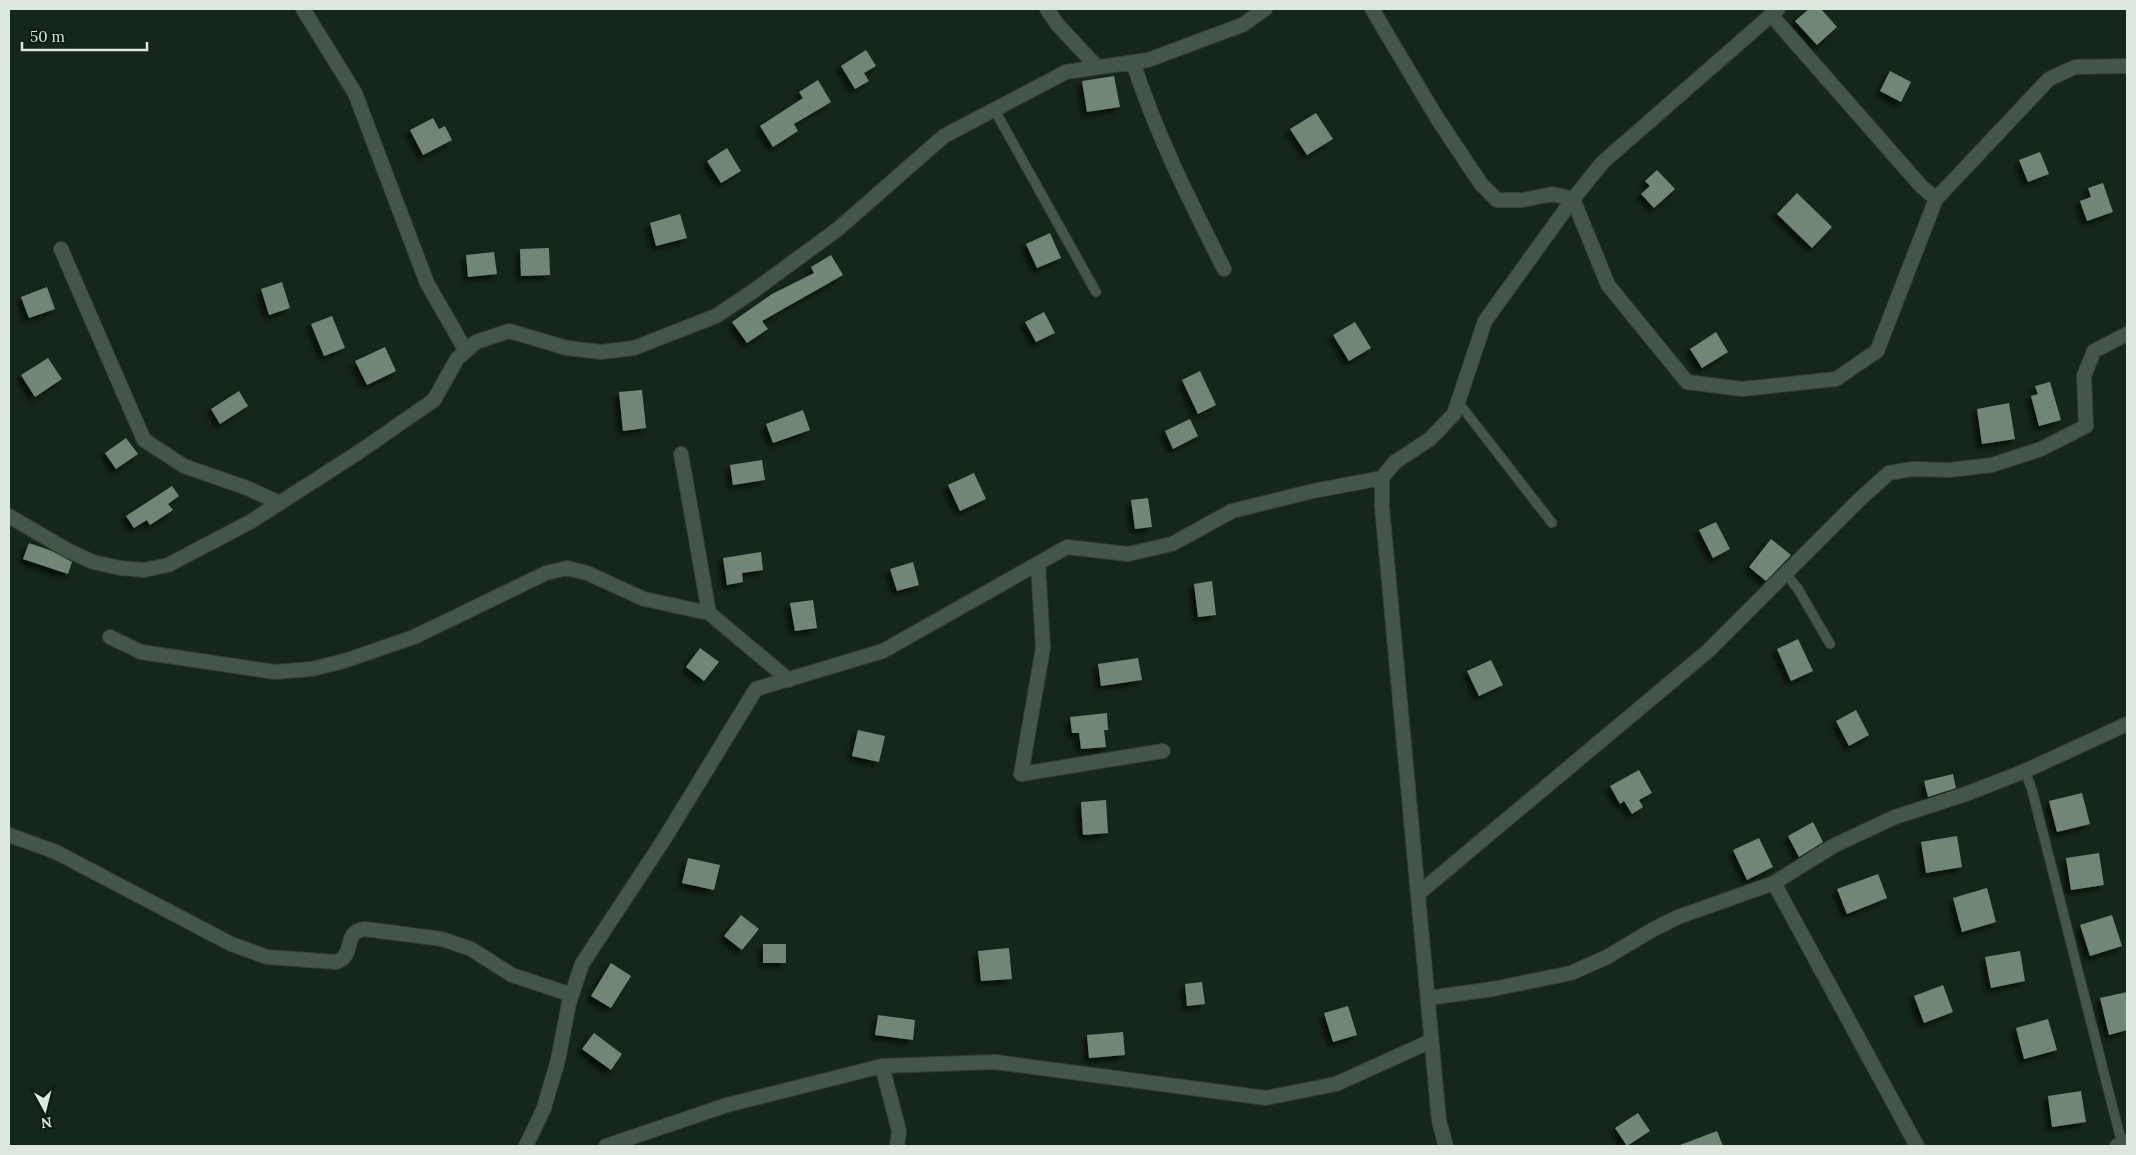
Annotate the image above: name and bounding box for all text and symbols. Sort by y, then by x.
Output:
scale bar [22,20,148,52]
text: 50 m [30,27,65,46]
north arrow [20,1085,70,1135]
text: N [40,1113,53,1133]

